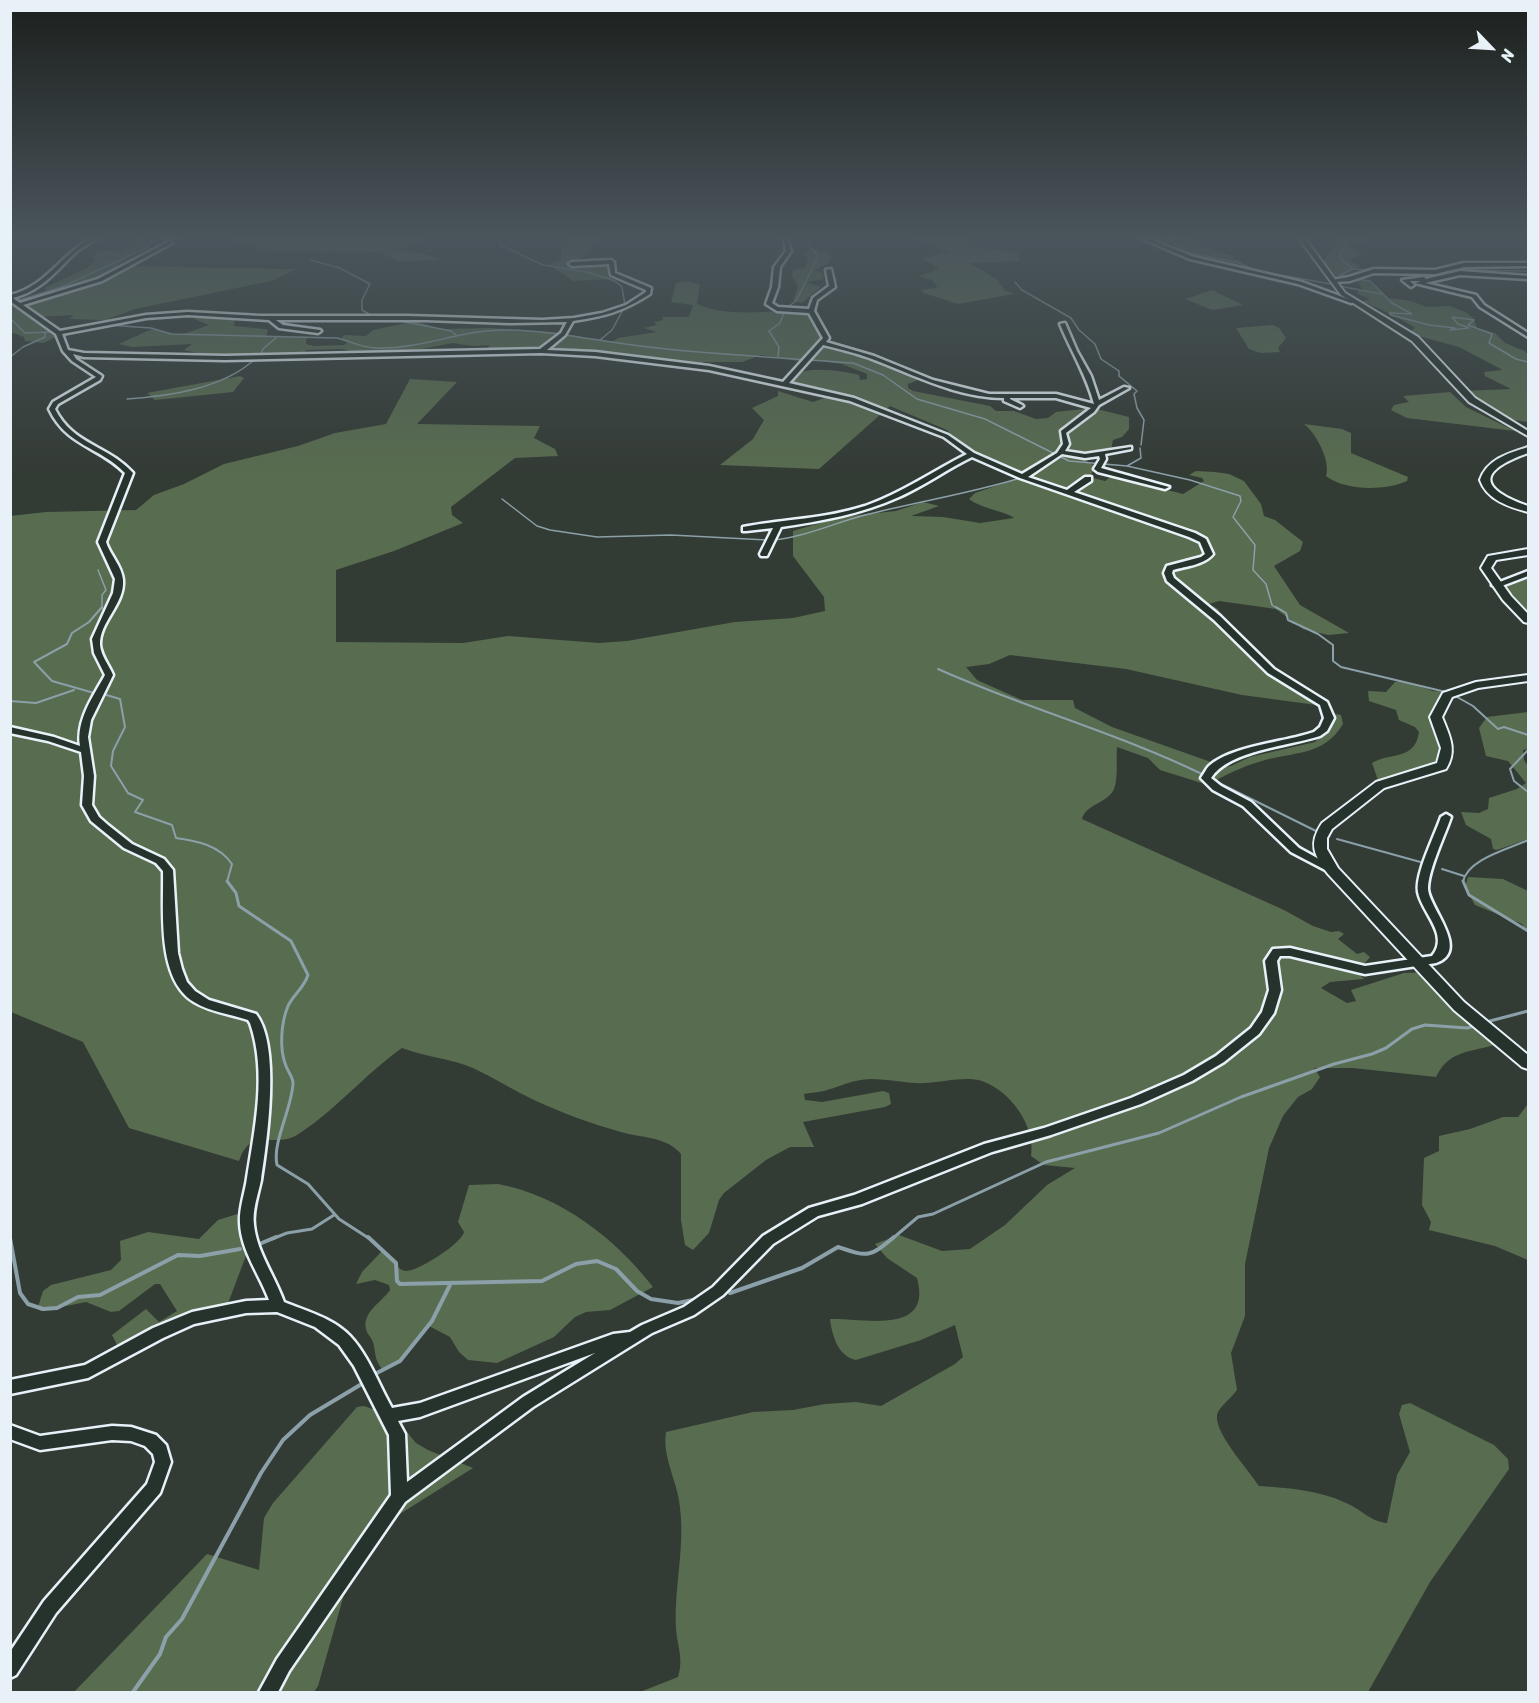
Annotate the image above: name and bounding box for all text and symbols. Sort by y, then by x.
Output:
north arrow [1461,18,1521,78]
text: N [1492,45,1523,67]

